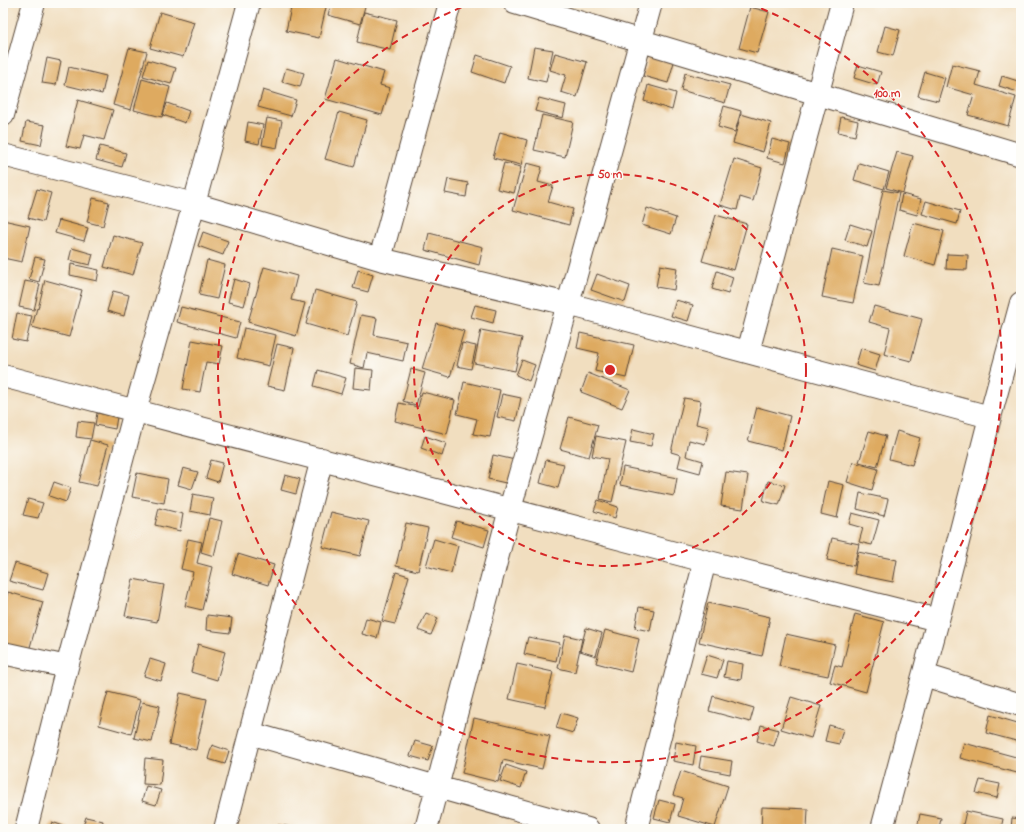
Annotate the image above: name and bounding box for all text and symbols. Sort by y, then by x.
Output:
text: 100 m [874,85,901,103]
text: 50 m [598,166,623,184]
centre of rings [603,363,617,377]

